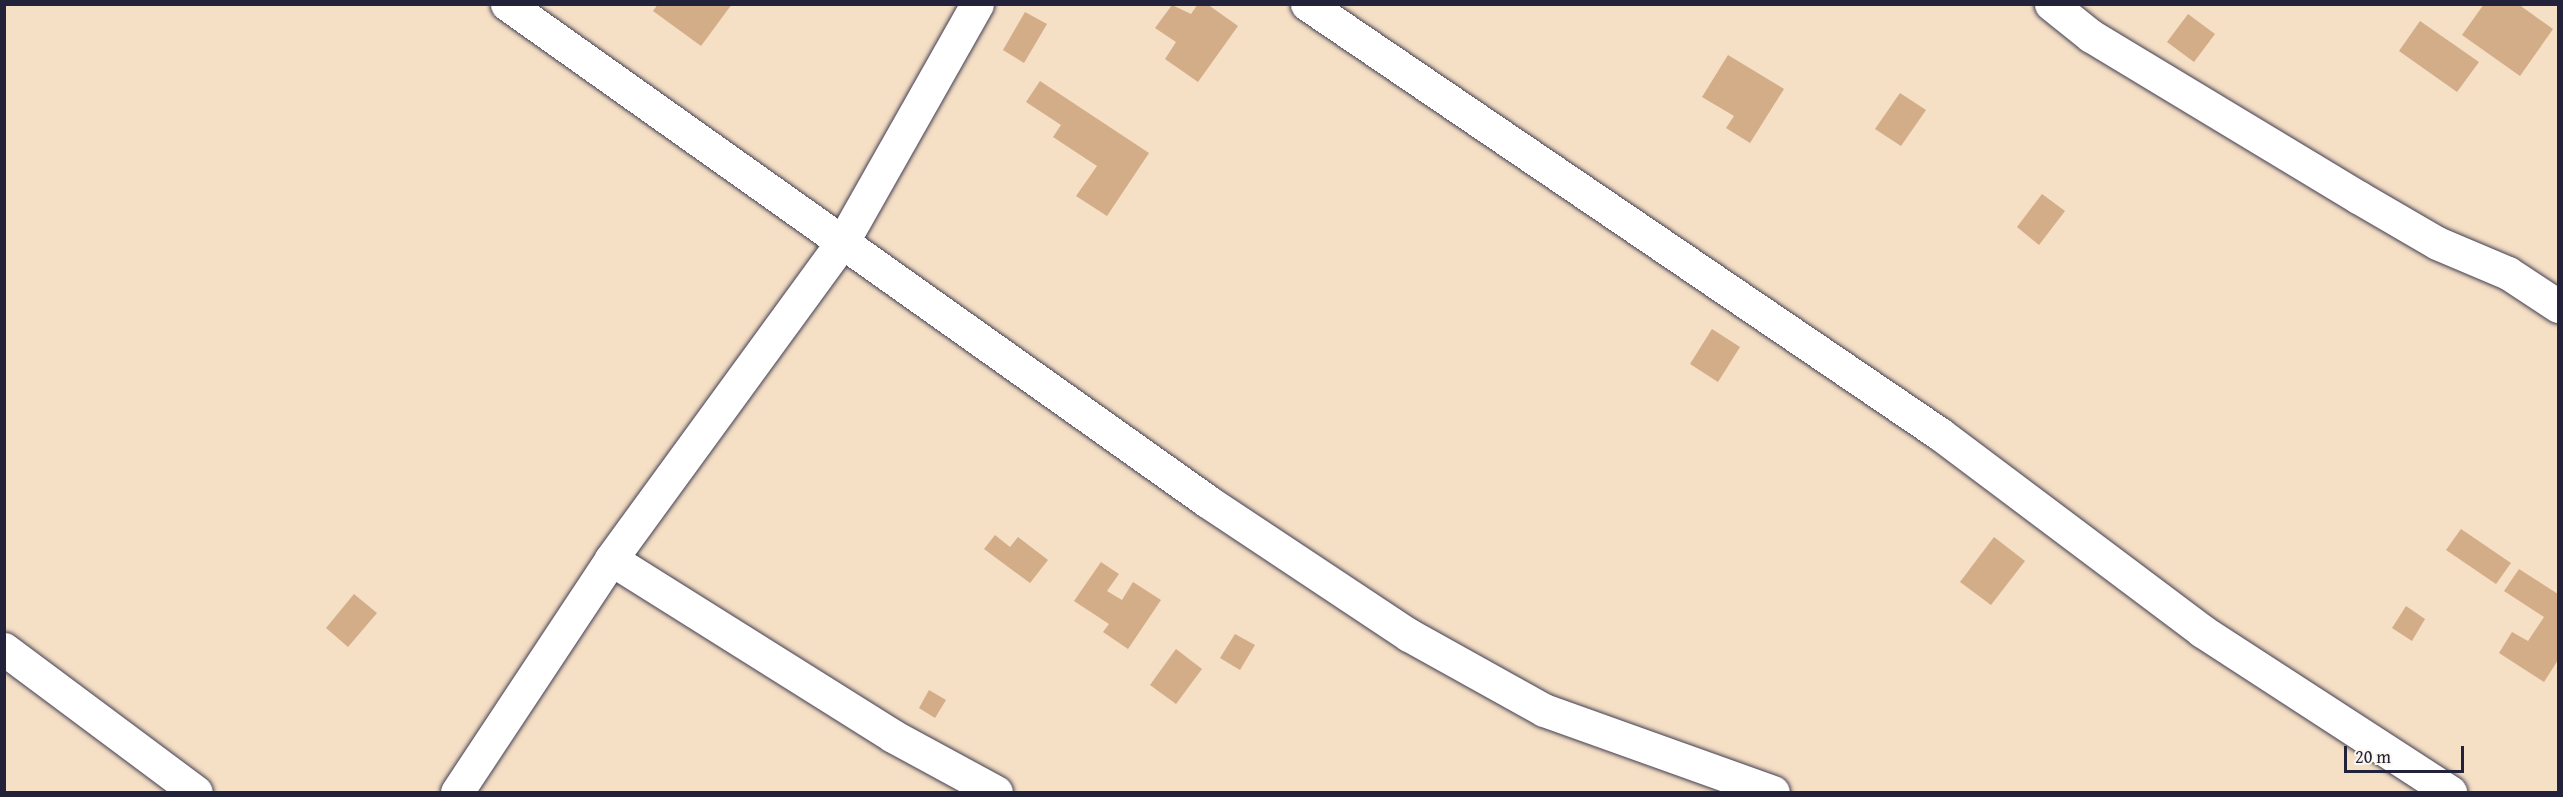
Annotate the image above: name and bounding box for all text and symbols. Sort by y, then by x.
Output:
scale bar [2347,734,2467,772]
text: 20 m [2355,743,2391,770]

